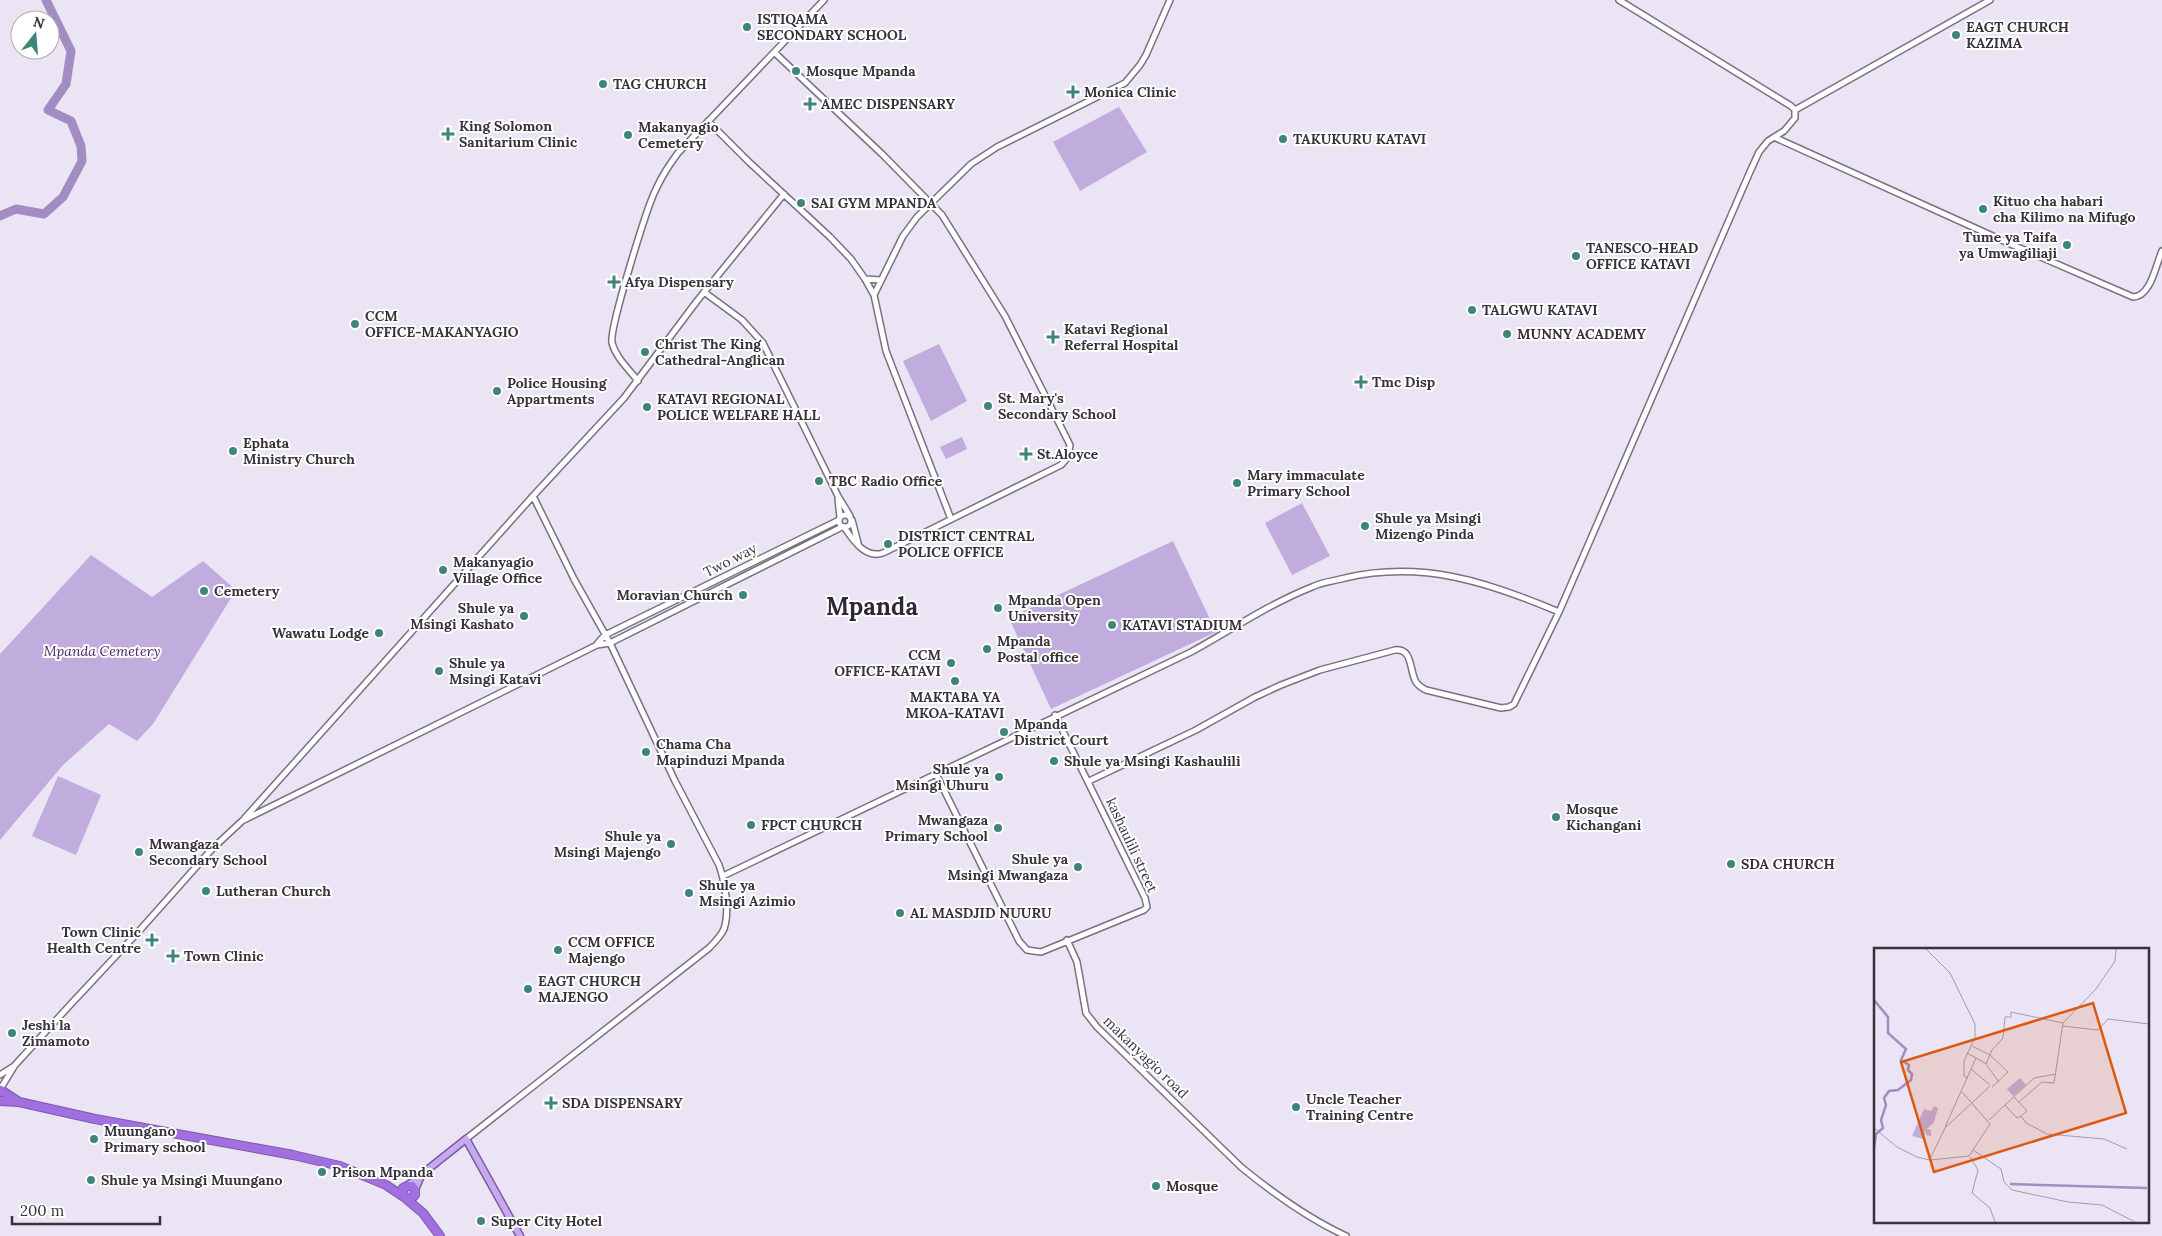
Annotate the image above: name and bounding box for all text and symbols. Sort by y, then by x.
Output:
north arrow [10,10,60,60]
place label: ISTIQAMA SECONDARY SCHOOL [757,10,907,44]
text: N [31,12,47,33]
place label: EAGT CHURCH KAZIMA [1966,18,2069,52]
marker: ISTIQAMA SECONDARY SCHOOL [741,21,753,33]
marker: EAGT CHURCH KAZIMA [1950,29,1962,41]
place label: Mosque Mpanda [806,62,916,80]
marker: Mosque Mpanda [790,65,802,77]
place label: TAG CHURCH [613,75,707,93]
marker: TAG CHURCH [597,78,609,90]
place label: Monica Clinic [1084,83,1177,101]
marker: Monica Clinic [1066,85,1080,99]
place label: AMEC DISPENSARY [821,95,956,113]
marker: AMEC DISPENSARY [803,97,817,111]
place label: King Solomon Sanitarium Clinic [459,117,578,151]
place label: Makanyagio Cemetery [638,118,719,152]
marker: King Solomon Sanitarium Clinic [441,127,455,141]
marker: Makanyagio Cemetery [622,129,634,141]
place label: TAKUKURU KATAVI [1293,130,1426,148]
marker: TAKUKURU KATAVI [1277,133,1289,145]
place label: Kituo cha habari cha Kilimo na Mifugo [1993,192,2135,226]
place label: SAI GYM MPANDA [811,194,937,212]
marker: SAI GYM MPANDA [795,197,807,209]
marker: Kituo cha habari cha Kilimo na Mifugo [1977,203,1989,215]
place label: Tume ya Taifa ya Umwagiliaji [1959,228,2058,262]
place label: TANESCO-HEAD OFFICE KATAVI [1586,239,1699,273]
marker: Tume ya Taifa ya Umwagiliaji [2061,239,2073,251]
marker: TANESCO-HEAD OFFICE KATAVI [1570,250,1582,262]
place label: Afya Dispensary [625,273,734,291]
marker: Afya Dispensary [607,275,621,289]
place label: TALGWU KATAVI [1482,301,1598,319]
marker: TALGWU KATAVI [1466,304,1478,316]
place label: CCM OFFICE-MAKANYAGIO [365,307,519,341]
marker: CCM OFFICE-MAKANYAGIO [349,318,361,330]
place label: Katavi Regional Referral Hospital [1064,320,1179,354]
place label: MUNNY ACADEMY [1517,325,1647,343]
marker: MUNNY ACADEMY [1501,328,1513,340]
marker: Katavi Regional Referral Hospital [1046,330,1060,344]
place label: Christ The King Cathedral-Anglican [655,335,785,369]
marker: Christ The King Cathedral-Anglican [639,346,651,358]
place label: Tmc Disp [1372,373,1435,391]
place label: Police Housing Appartments [507,374,608,408]
marker: Tmc Disp [1354,375,1368,389]
marker: Police Housing Appartments [491,385,503,397]
place label: St. Mary's Secondary School [998,389,1117,423]
place label: KATAVI REGIONAL POLICE WELFARE HALL [657,390,820,424]
marker: St. Mary's Secondary School [982,400,994,412]
marker: KATAVI REGIONAL POLICE WELFARE HALL [641,401,653,413]
place label: Ephata Ministry Church [243,434,355,468]
marker: Ephata Ministry Church [227,445,239,457]
place label: St.Aloyce [1037,445,1099,463]
marker: St.Aloyce [1019,447,1033,461]
place label: Mary immaculate Primary School [1247,466,1365,500]
place label: TBC Radio Office [829,472,943,490]
marker: TBC Radio Office [813,475,825,487]
marker: Mary immaculate Primary School [1231,477,1243,489]
place label: Shule ya Msingi Mizengo Pinda [1375,509,1482,543]
marker: Shule ya Msingi Mizengo Pinda [1359,520,1371,532]
place label: DISTRICT CENTRAL POLICE OFFICE [898,527,1035,561]
marker: DISTRICT CENTRAL POLICE OFFICE [882,538,894,550]
street label: Two way [700,539,760,581]
place label: Makanyagio Village Office [453,553,543,587]
marker: Makanyagio Village Office [437,564,449,576]
place label: Cemetery [214,582,280,600]
marker: Cemetery [198,585,210,597]
place label: Moravian Church [616,586,733,604]
marker: Moravian Church [737,589,749,601]
district label: Mpanda [826,591,918,622]
place label: Mpanda Open University [1008,591,1101,625]
place label: Shule ya Msingi Kashato [410,599,515,633]
marker: Mpanda Open University [992,602,1004,614]
marker: Shule ya Msingi Kashato [518,610,530,622]
place label: KATAVI STADIUM [1122,616,1243,634]
marker: KATAVI STADIUM [1106,619,1118,631]
place label: Wawatu Lodge [272,624,369,642]
marker: Wawatu Lodge [373,627,385,639]
place label: Mpanda Postal office [997,632,1079,666]
park label: Mpanda Cemetery [44,642,160,660]
marker: Mpanda Postal office [981,643,993,655]
place label: CCM OFFICE-KATAVI [834,646,941,680]
place label: Shule ya Msingi Katavi [449,654,542,688]
marker: CCM OFFICE-KATAVI [945,657,957,669]
marker: Shule ya Msingi Katavi [433,665,445,677]
marker: MAKTABA YA MKOA-KATAVI [949,675,961,687]
place label: MAKTABA YA MKOA-KATAVI [905,688,1005,722]
place label: Mpanda District Court [1014,715,1109,749]
marker: Mpanda District Court [998,726,1010,738]
place label: Chama Cha Mapinduzi Mpanda [656,735,786,769]
marker: Chama Cha Mapinduzi Mpanda [640,746,652,758]
place label: Shule ya Msingi Kashaulili [1064,752,1241,770]
marker: Shule ya Msingi Kashaulili [1048,755,1060,767]
place label: Shule ya Msingi Uhuru [896,760,990,794]
marker: Shule ya Msingi Uhuru [993,771,1005,783]
street label: kashaulili street [1102,795,1162,896]
place label: Mosque Kichangani [1566,800,1642,834]
place label: Mwangaza Primary School [885,811,989,845]
marker: Mosque Kichangani [1550,811,1562,823]
place label: FPCT CHURCH [761,816,862,834]
marker: FPCT CHURCH [745,819,757,831]
marker: Mwangaza Primary School [992,822,1004,834]
place label: Shule ya Msingi Majengo [554,827,662,861]
place label: Mwangaza Secondary School [149,835,268,869]
marker: Shule ya Msingi Majengo [665,838,677,850]
marker: Mwangaza Secondary School [133,846,145,858]
place label: Shule ya Msingi Mwangaza [948,850,1069,884]
place label: SDA CHURCH [1741,855,1835,873]
marker: SDA CHURCH [1725,858,1737,870]
marker: Shule ya Msingi Mwangaza [1072,861,1084,873]
place label: Shule ya Msingi Azimio [699,876,796,910]
place label: Lutheran Church [216,882,331,900]
marker: Lutheran Church [200,885,212,897]
marker: Shule ya Msingi Azimio [683,887,695,899]
place label: AL MASDJID NUURU [910,904,1052,922]
marker: AL MASDJID NUURU [894,907,906,919]
place label: Town Clinic Health Centre [47,923,142,957]
marker: Town Clinic Health Centre [145,933,159,947]
place label: CCM OFFICE Majengo [568,933,655,967]
marker: CCM OFFICE Majengo [552,944,564,956]
place label: Town Clinic [184,947,264,965]
inset map [1874,948,2150,1224]
marker: Town Clinic [166,949,180,963]
place label: EAGT CHURCH MAJENGO [538,972,641,1006]
marker: EAGT CHURCH MAJENGO [522,983,534,995]
street label: makanyagio road [1100,1012,1192,1102]
place label: Jeshi la Zimamoto [22,1016,90,1050]
marker: Jeshi la Zimamoto [6,1027,18,1039]
place label: Uncle Teacher Training Centre [1306,1090,1414,1124]
place label: SDA DISPENSARY [562,1094,683,1112]
marker: SDA DISPENSARY [544,1096,558,1110]
marker: Uncle Teacher Training Centre [1290,1101,1302,1113]
place label: Muungano Primary school [104,1122,206,1156]
marker: Muungano Primary school [88,1133,100,1145]
place label: Prison Mpanda [332,1163,434,1181]
marker: Prison Mpanda [316,1166,328,1178]
place label: Shule ya Msingi Muungano [101,1171,282,1189]
marker: Shule ya Msingi Muungano [85,1174,97,1186]
place label: Mosque [1166,1177,1219,1195]
marker: Mosque [1150,1180,1162,1192]
scale bar [12,1194,160,1226]
text: 200 m [20,1201,64,1220]
place label: Super City Hotel [491,1212,603,1230]
marker: Super City Hotel [475,1215,487,1227]

